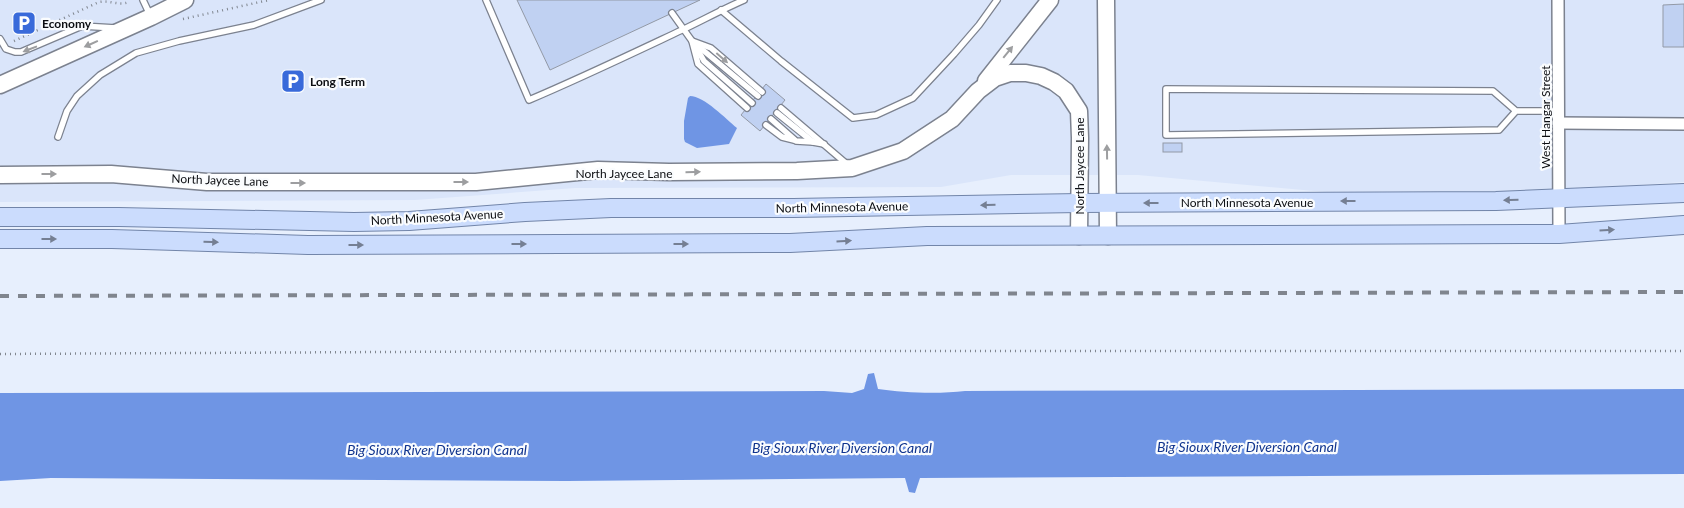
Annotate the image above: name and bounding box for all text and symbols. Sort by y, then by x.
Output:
parking icon: Economy [11,10,37,36]
place label: Economy [42,16,92,31]
one-way arrow [84,40,98,48]
one-way arrow [22,45,37,53]
one-way arrow [1003,46,1014,59]
one-way arrow [715,52,728,63]
street label: West Hangar Street [1538,65,1553,169]
parking icon: Long Term [280,68,306,94]
place label: Long Term [310,74,365,89]
street label: North Jaycee Lane [1072,117,1087,215]
one-way arrow [1103,144,1111,160]
street label: North Jaycee Lane [575,166,673,181]
one-way arrow [685,168,701,176]
one-way arrow [41,170,57,178]
street label: North Jaycee Lane [171,171,269,189]
one-way arrow [453,178,469,186]
one-way arrow [291,179,307,187]
street label: North Minnesota Avenue [1181,195,1313,210]
one-way arrow [1502,197,1518,205]
street label: North Minnesota Avenue [776,198,908,216]
one-way arrow [1340,198,1356,206]
one-way arrow [1142,199,1158,207]
one-way arrow [980,201,996,209]
street label: North Minnesota Avenue [370,206,504,228]
one-way arrow [1600,226,1616,234]
one-way arrow [41,235,57,243]
one-way arrow [836,236,852,244]
one-way arrow [203,238,219,246]
one-way arrow [511,240,527,248]
one-way arrow [674,240,690,248]
one-way arrow [349,241,365,249]
water label: Big Sioux River Diversion Canal [1157,438,1337,455]
water label: Big Sioux River Diversion Canal [752,439,932,456]
water label: Big Sioux River Diversion Canal [347,441,527,458]

